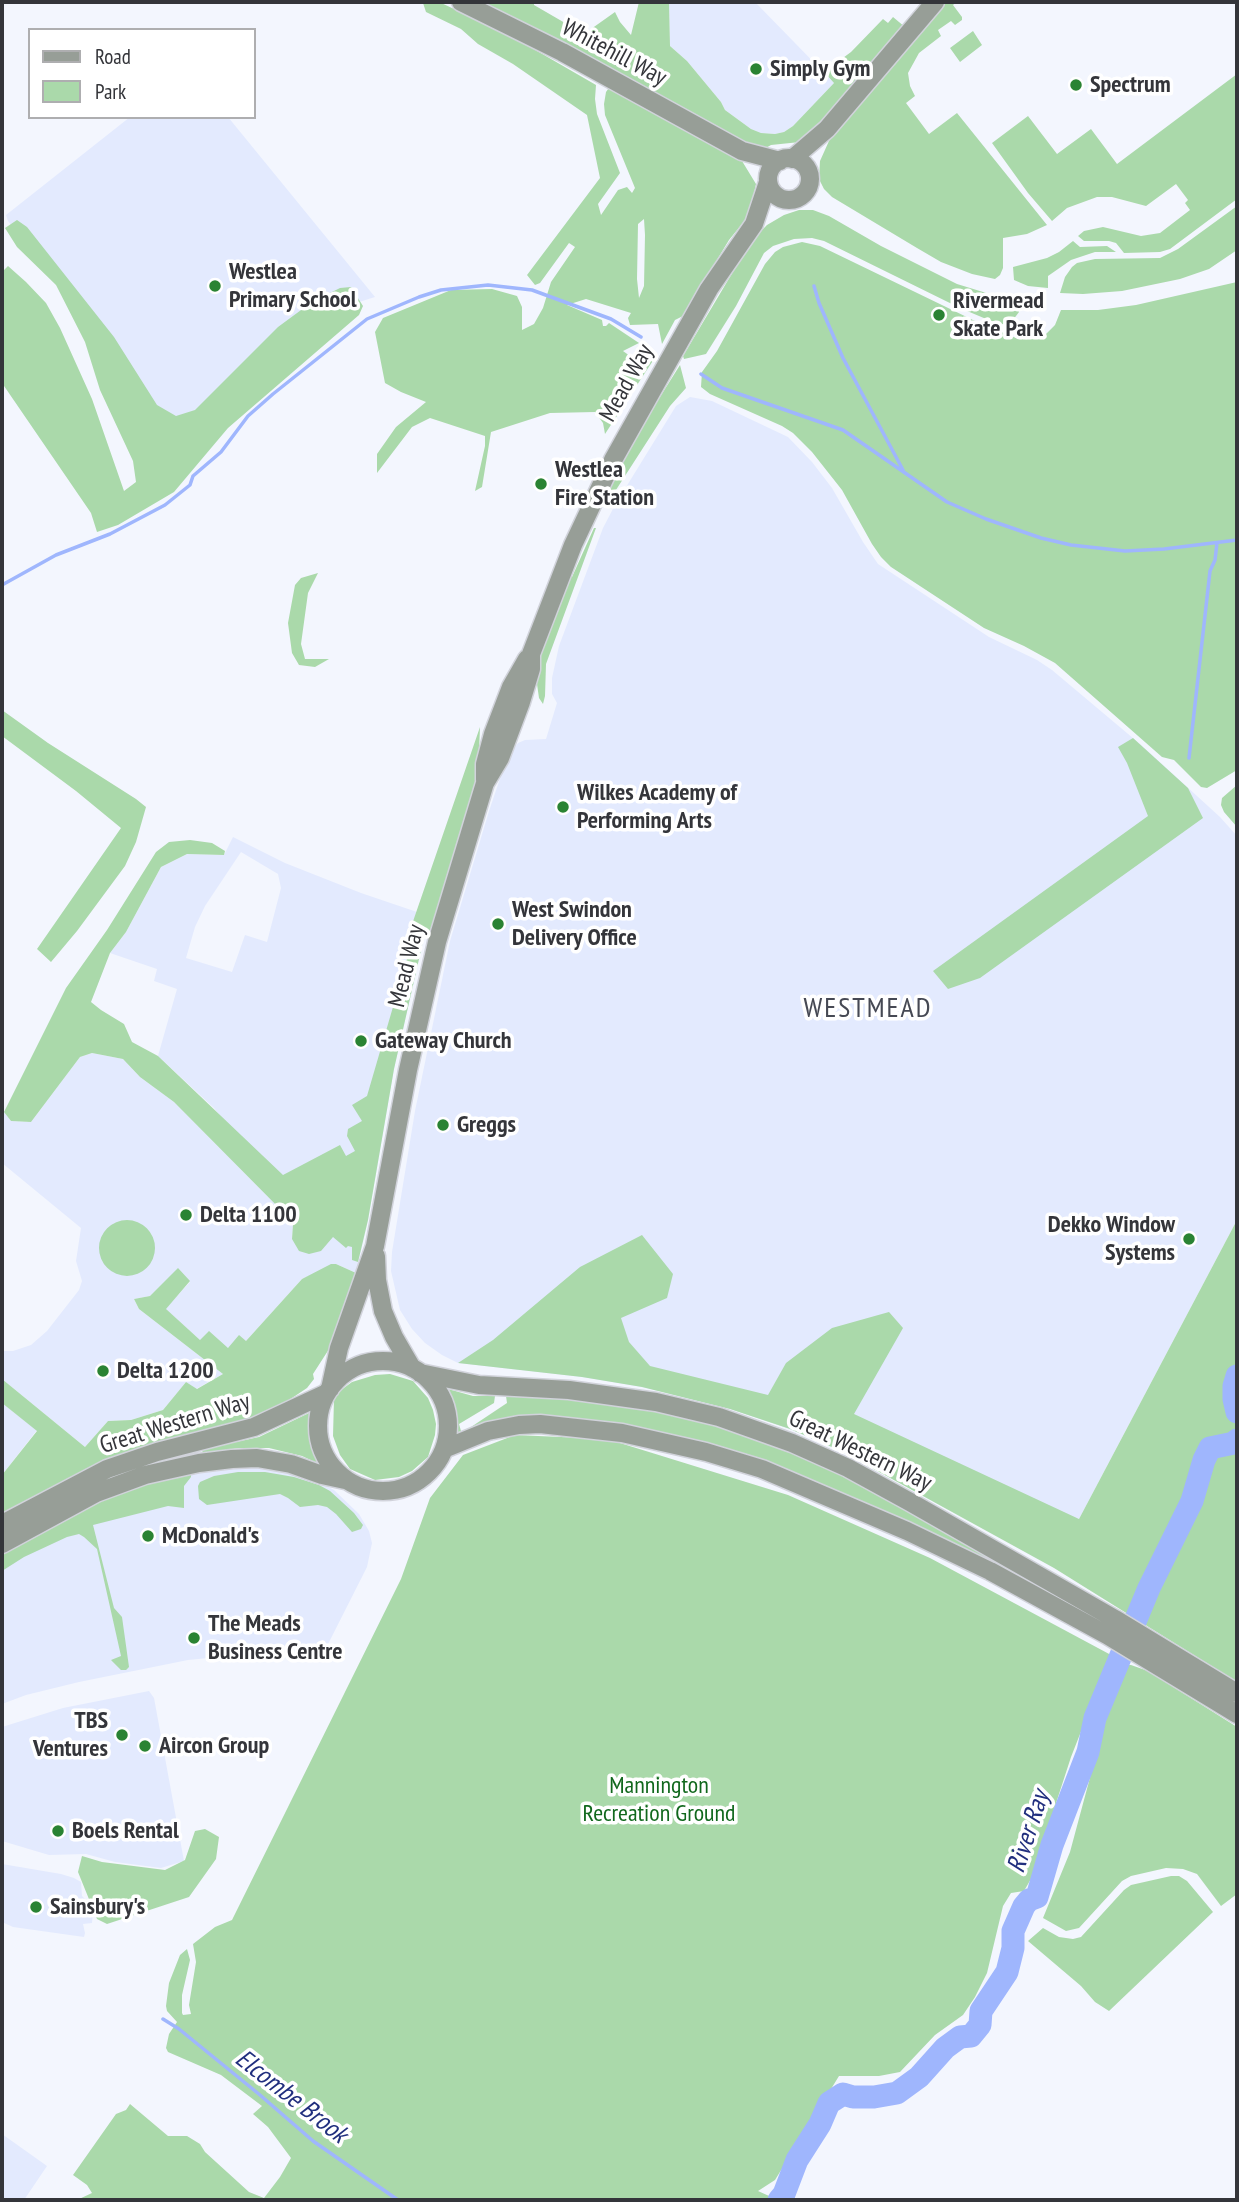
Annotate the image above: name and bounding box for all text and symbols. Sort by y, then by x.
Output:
street label: Whitehill Way [557,13,671,93]
legend [28,28,256,119]
text: Road [95,43,131,70]
place label: Simply Gym [770,55,870,83]
marker: Simply Gym [748,61,764,77]
place label: Spectrum [1090,71,1171,99]
marker: Spectrum [1068,77,1084,93]
text: Park [95,78,126,105]
place label: Westlea Primary School [229,258,357,314]
marker: Westlea Primary School [207,278,223,294]
place label: Rivermead Skate Park [953,287,1044,343]
marker: Rivermead Skate Park [931,307,947,323]
street label: Mead Way [594,339,660,427]
place label: Westlea Fire Station [555,456,654,512]
marker: Westlea Fire Station [533,476,549,492]
place label: Wilkes Academy of Performing Arts [577,779,737,835]
marker: Wilkes Academy of Performing Arts [555,799,571,815]
place label: West Swindon Delivery Office [512,896,637,952]
marker: West Swindon Delivery Office [490,916,506,932]
street label: Mead Way [383,922,431,1010]
district label: WESTMEAD [804,992,932,1026]
place label: Gateway Church [375,1027,512,1055]
marker: Gateway Church [353,1033,369,1049]
place label: Greggs [457,1111,516,1139]
marker: Greggs [435,1117,451,1133]
place label: Delta 1100 [200,1201,297,1229]
marker: Delta 1100 [178,1207,194,1223]
place label: Dekko Window Systems [1048,1211,1175,1267]
marker: Dekko Window Systems [1181,1231,1197,1247]
place label: Delta 1200 [117,1357,214,1385]
marker: Delta 1200 [95,1363,111,1379]
street label: Great Western Way [97,1388,253,1460]
street label: Great Western Way [784,1404,936,1498]
place label: McDonald's [162,1522,259,1550]
marker: McDonald's [140,1528,156,1544]
place label: The Meads Business Centre [208,1610,343,1666]
marker: The Meads Business Centre [186,1630,202,1646]
place label: TBS Ventures [33,1707,108,1763]
marker: TBS Ventures [114,1727,130,1743]
place label: Aircon Group [159,1732,269,1760]
marker: Aircon Group [137,1738,153,1754]
park label: Mannington Recreation Ground [583,1772,735,1828]
water label: River Ray [1001,1787,1057,1877]
place label: Boels Rental [72,1817,179,1845]
marker: Boels Rental [50,1823,66,1839]
place label: Sainsbury's [50,1893,145,1921]
marker: Sainsbury's [28,1899,44,1915]
water label: Elcombe Brook [229,2044,353,2150]

